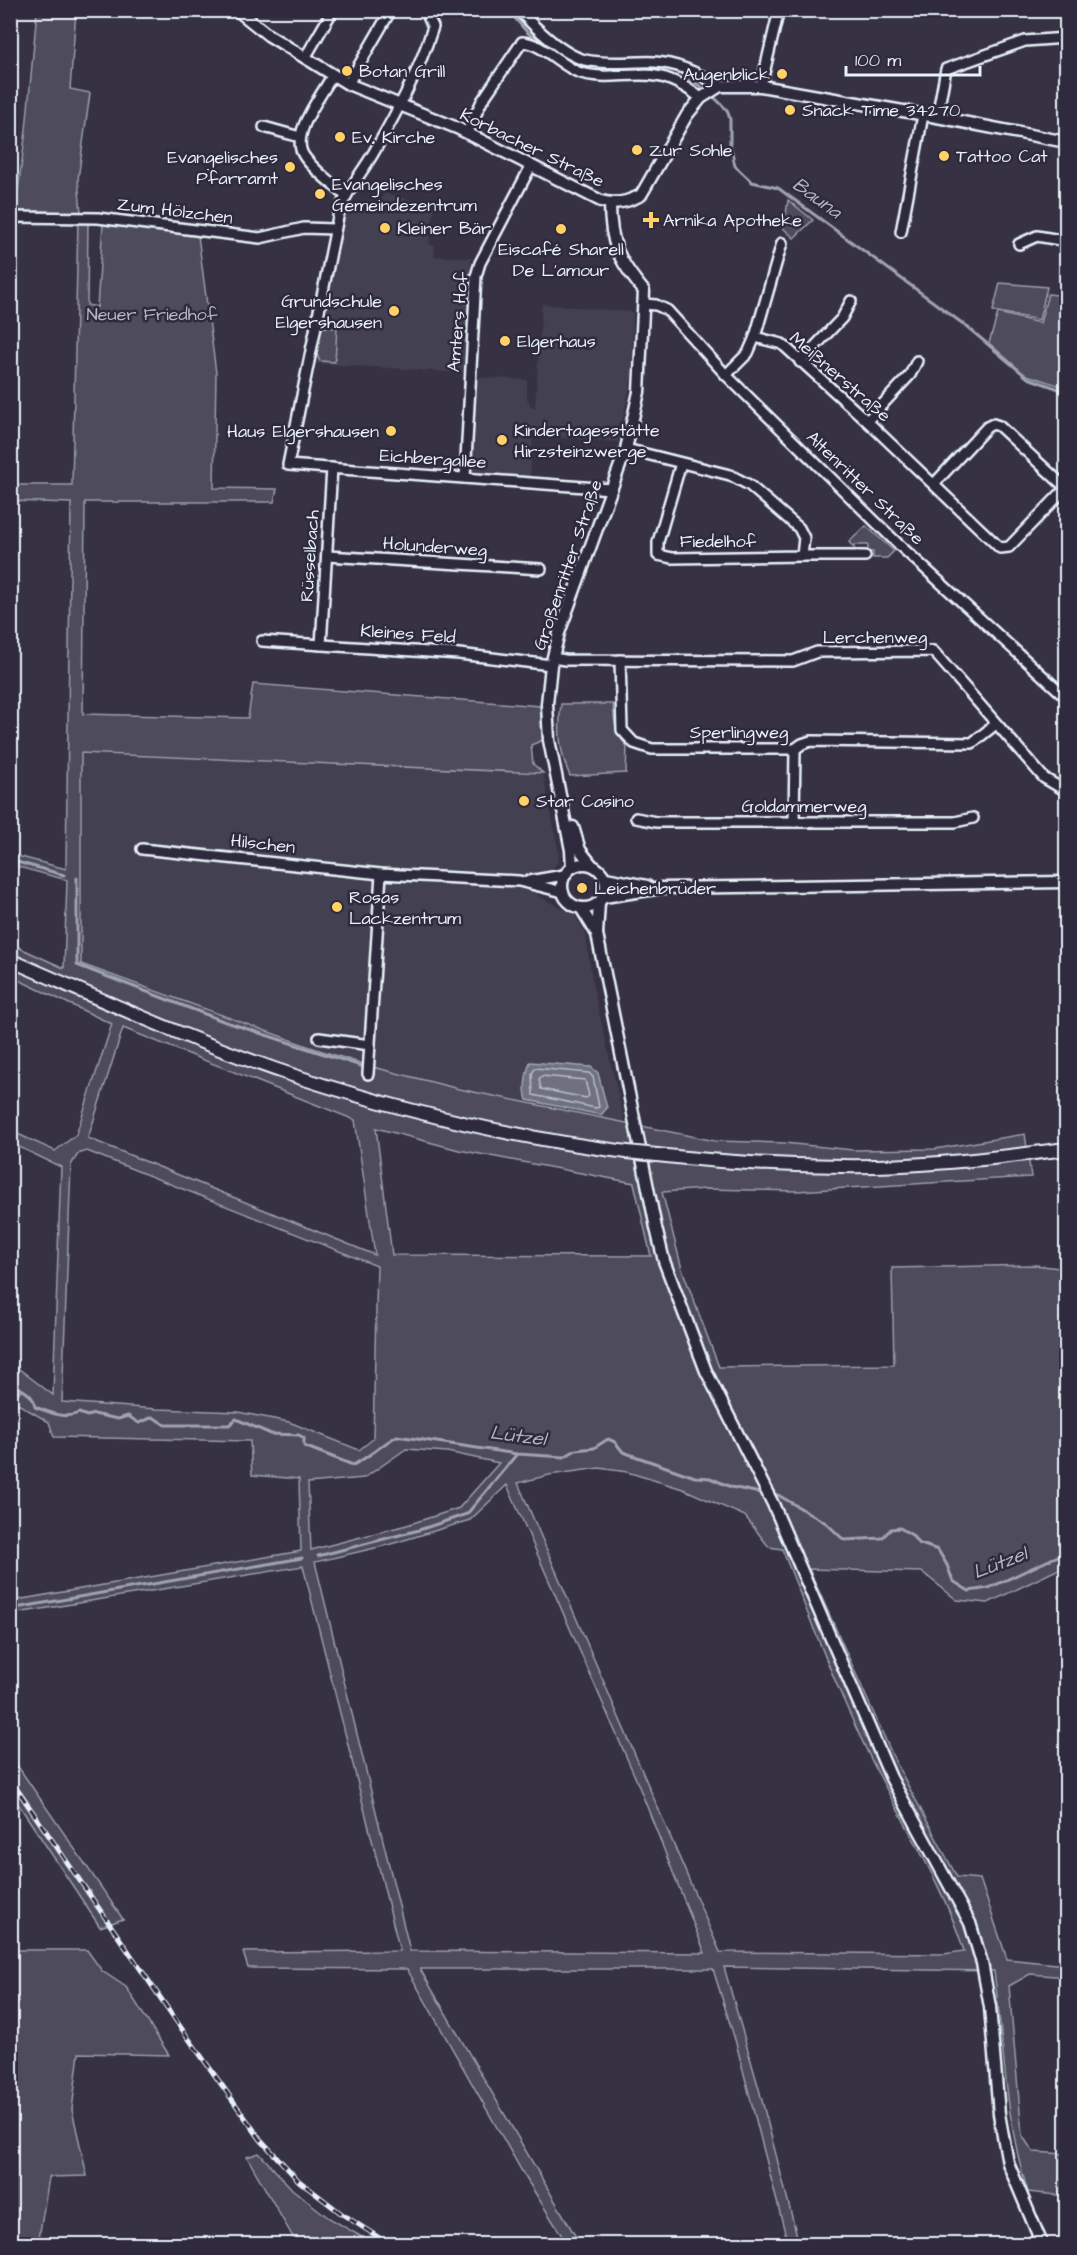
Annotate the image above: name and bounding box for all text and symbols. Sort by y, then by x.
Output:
scale bar [846,39,980,77]
text: 100 m [855,48,901,73]
place label: Botan Grill [359,59,446,84]
place label: Augenblick [683,62,770,88]
marker: Botan Grill [340,64,354,78]
marker: Augenblick [775,67,789,81]
place label: Snack Time 34270 [802,98,960,123]
street label: Korbacher Straße [456,102,609,194]
marker: Snack Time 34270 [783,103,797,117]
place label: Ev. Kirche [352,125,436,150]
marker: Ev. Kirche [333,130,347,144]
place label: Zur Sohle [649,138,733,163]
marker: Zur Sohle [630,143,644,157]
place label: Tattoo Cat [956,144,1048,169]
place label: Evangelisches Pfarramt [167,145,279,191]
marker: Tattoo Cat [937,149,951,163]
marker: Evangelisches Pfarramt [283,160,297,174]
water label: Bauna [787,171,848,226]
place label: Evangelisches Gemeindezentrum [332,172,477,218]
marker: Evangelisches Gemeindezentrum [313,187,327,201]
street label: Zum Hölzchen [116,192,234,230]
place label: Arnika Apotheke [663,208,802,233]
marker: Arnika Apotheke [644,213,658,227]
place label: Kleiner Bär [397,216,491,241]
marker: Kleiner Bär [378,221,392,235]
marker: Eiscafé Sharell De L‘amour [554,222,568,236]
place label: Eiscafé Sharell De L‘amour [498,237,624,283]
street label: Amters Hof [441,271,475,373]
place label: Grundschule Elgershausen [276,289,382,336]
park label: Neuer Friedhof [87,302,218,327]
marker: Grundschule Elgershausen [387,304,401,318]
street label: Meißnerstraße [784,326,896,428]
place label: Elgerhaus [517,329,596,355]
marker: Elgerhaus [498,334,512,348]
place label: Kindertagesstätte Hirzsteinzwerge [514,418,660,465]
place label: Haus Elgershausen [227,419,379,445]
marker: Haus Elgershausen [384,424,398,438]
street label: Altenritter Straße [801,425,930,551]
marker: Kindertagesstätte Hirzsteinzwerge [495,433,509,447]
street label: Eichbergallee [379,443,488,476]
street label: Großenritter Straße [527,476,609,654]
street label: Rüsselbach [294,509,326,603]
street label: Fiedelhof [680,529,757,554]
street label: Holunderweg [382,531,488,564]
street label: Kleines Feld [360,618,456,650]
street label: Lerchenweg [823,625,927,651]
street label: Sperlingweg [690,720,788,746]
place label: Star Casino [536,789,634,814]
marker: Star Casino [517,794,531,808]
street label: Goldammerweg [741,794,867,820]
street label: Hilschen [230,828,296,860]
place label: Leichenbrüder [594,876,716,901]
marker: Leichenbrüder [575,881,589,895]
place label: Rosas Lackzentrum [349,885,461,931]
marker: Rosas Lackzentrum [330,900,344,914]
water label: Lützel [489,1419,550,1454]
water label: Lützel [969,1539,1034,1586]

